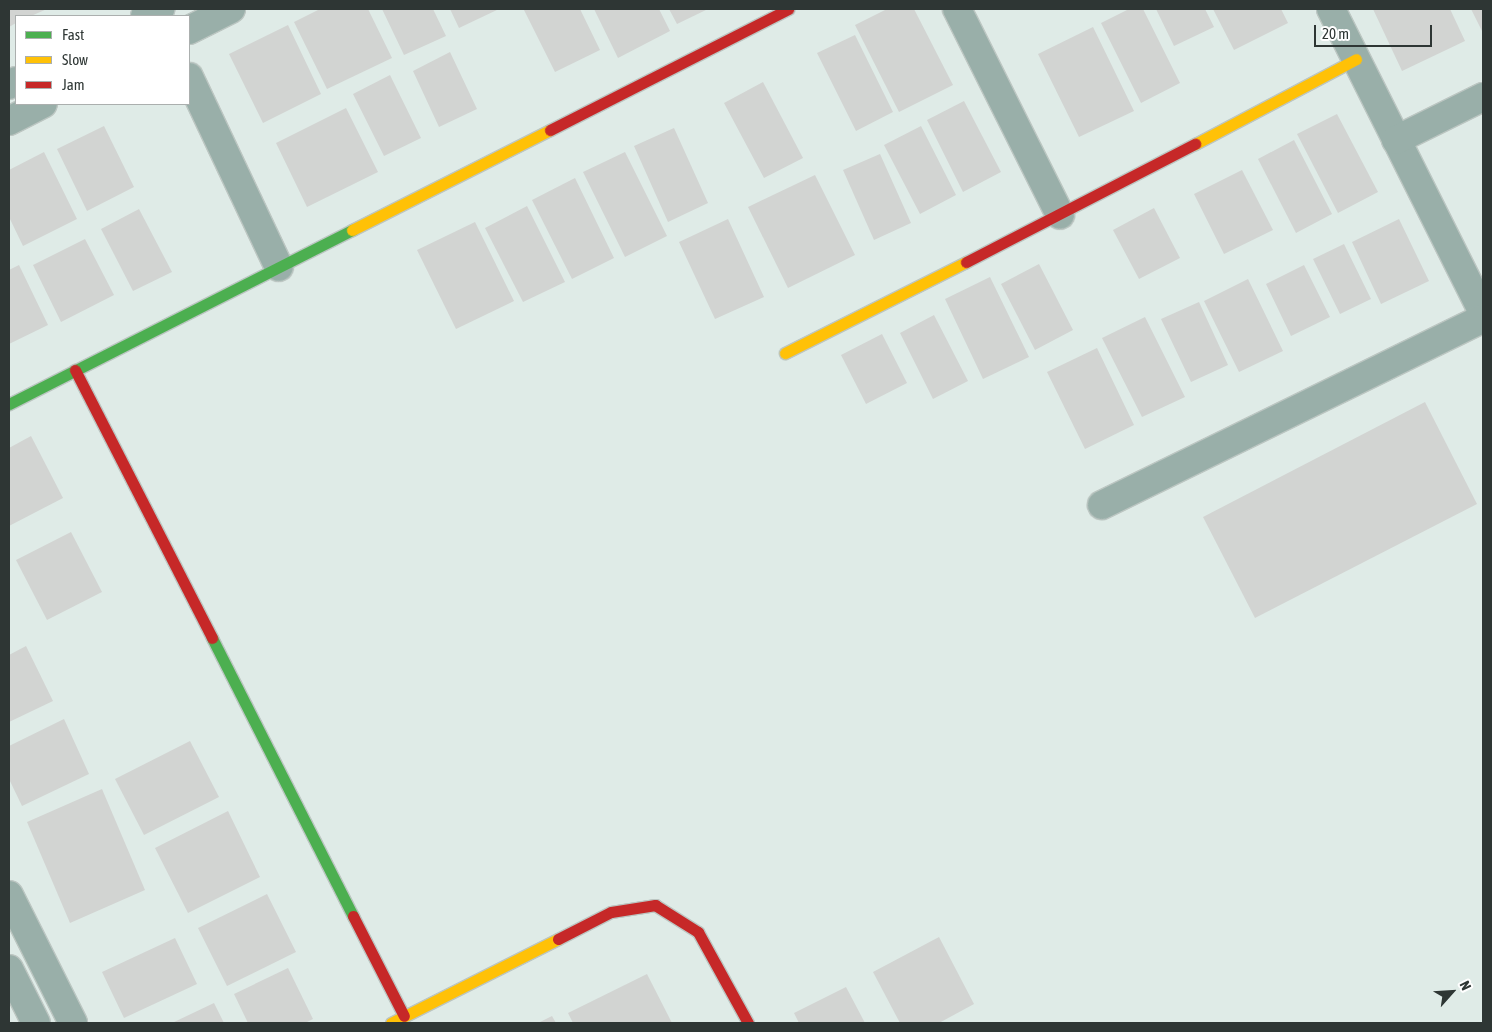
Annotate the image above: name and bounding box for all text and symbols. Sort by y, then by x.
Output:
legend [15,15,190,105]
scale bar [1317,15,1434,47]
text: 20 m [1322,25,1349,42]
text: Fast [62,26,84,43]
text: Slow [62,51,88,68]
text: Jam [62,76,85,93]
north arrow [1427,967,1477,1017]
text: N [1456,978,1474,993]

